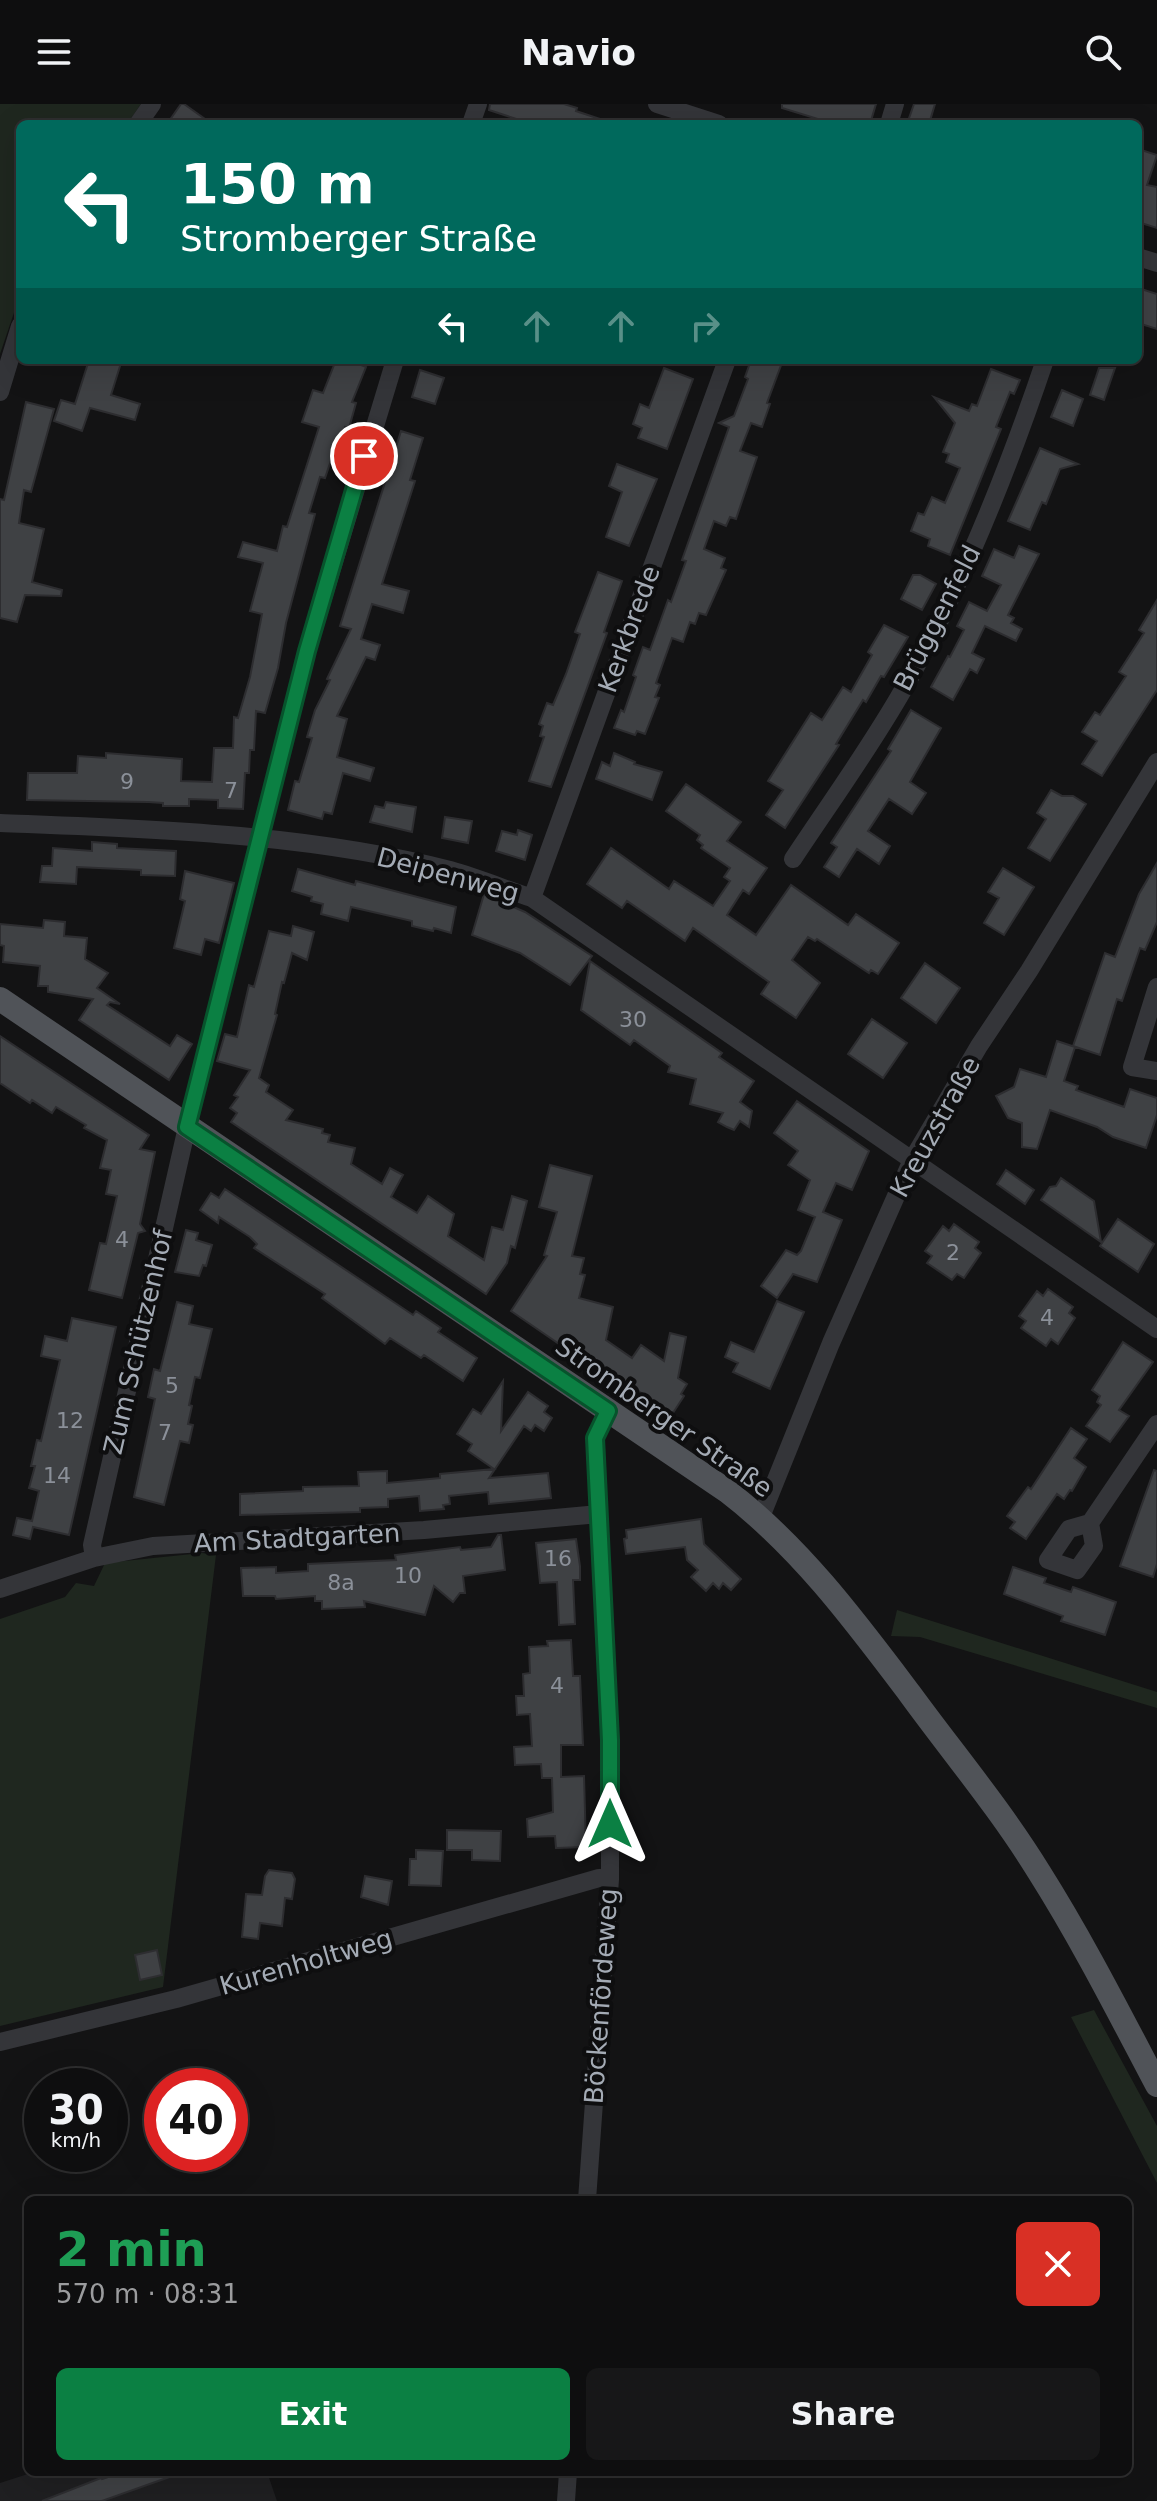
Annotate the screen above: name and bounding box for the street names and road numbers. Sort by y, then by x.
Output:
street label: Brüggenfeld [887,540,987,696]
street label: Kerkbrede [592,562,666,696]
street label: Deipenweg [374,842,522,908]
street label: Kreuzstraße [884,1051,986,1203]
street label: Zum Schützenhof [98,1226,179,1457]
street label: Stromberger Straße [550,1331,778,1503]
street label: Am Stadtgarten [193,1518,401,1558]
street label: Böckenfördeweg [578,1887,624,2105]
street label: Kurenholtweg [216,1923,396,2001]

